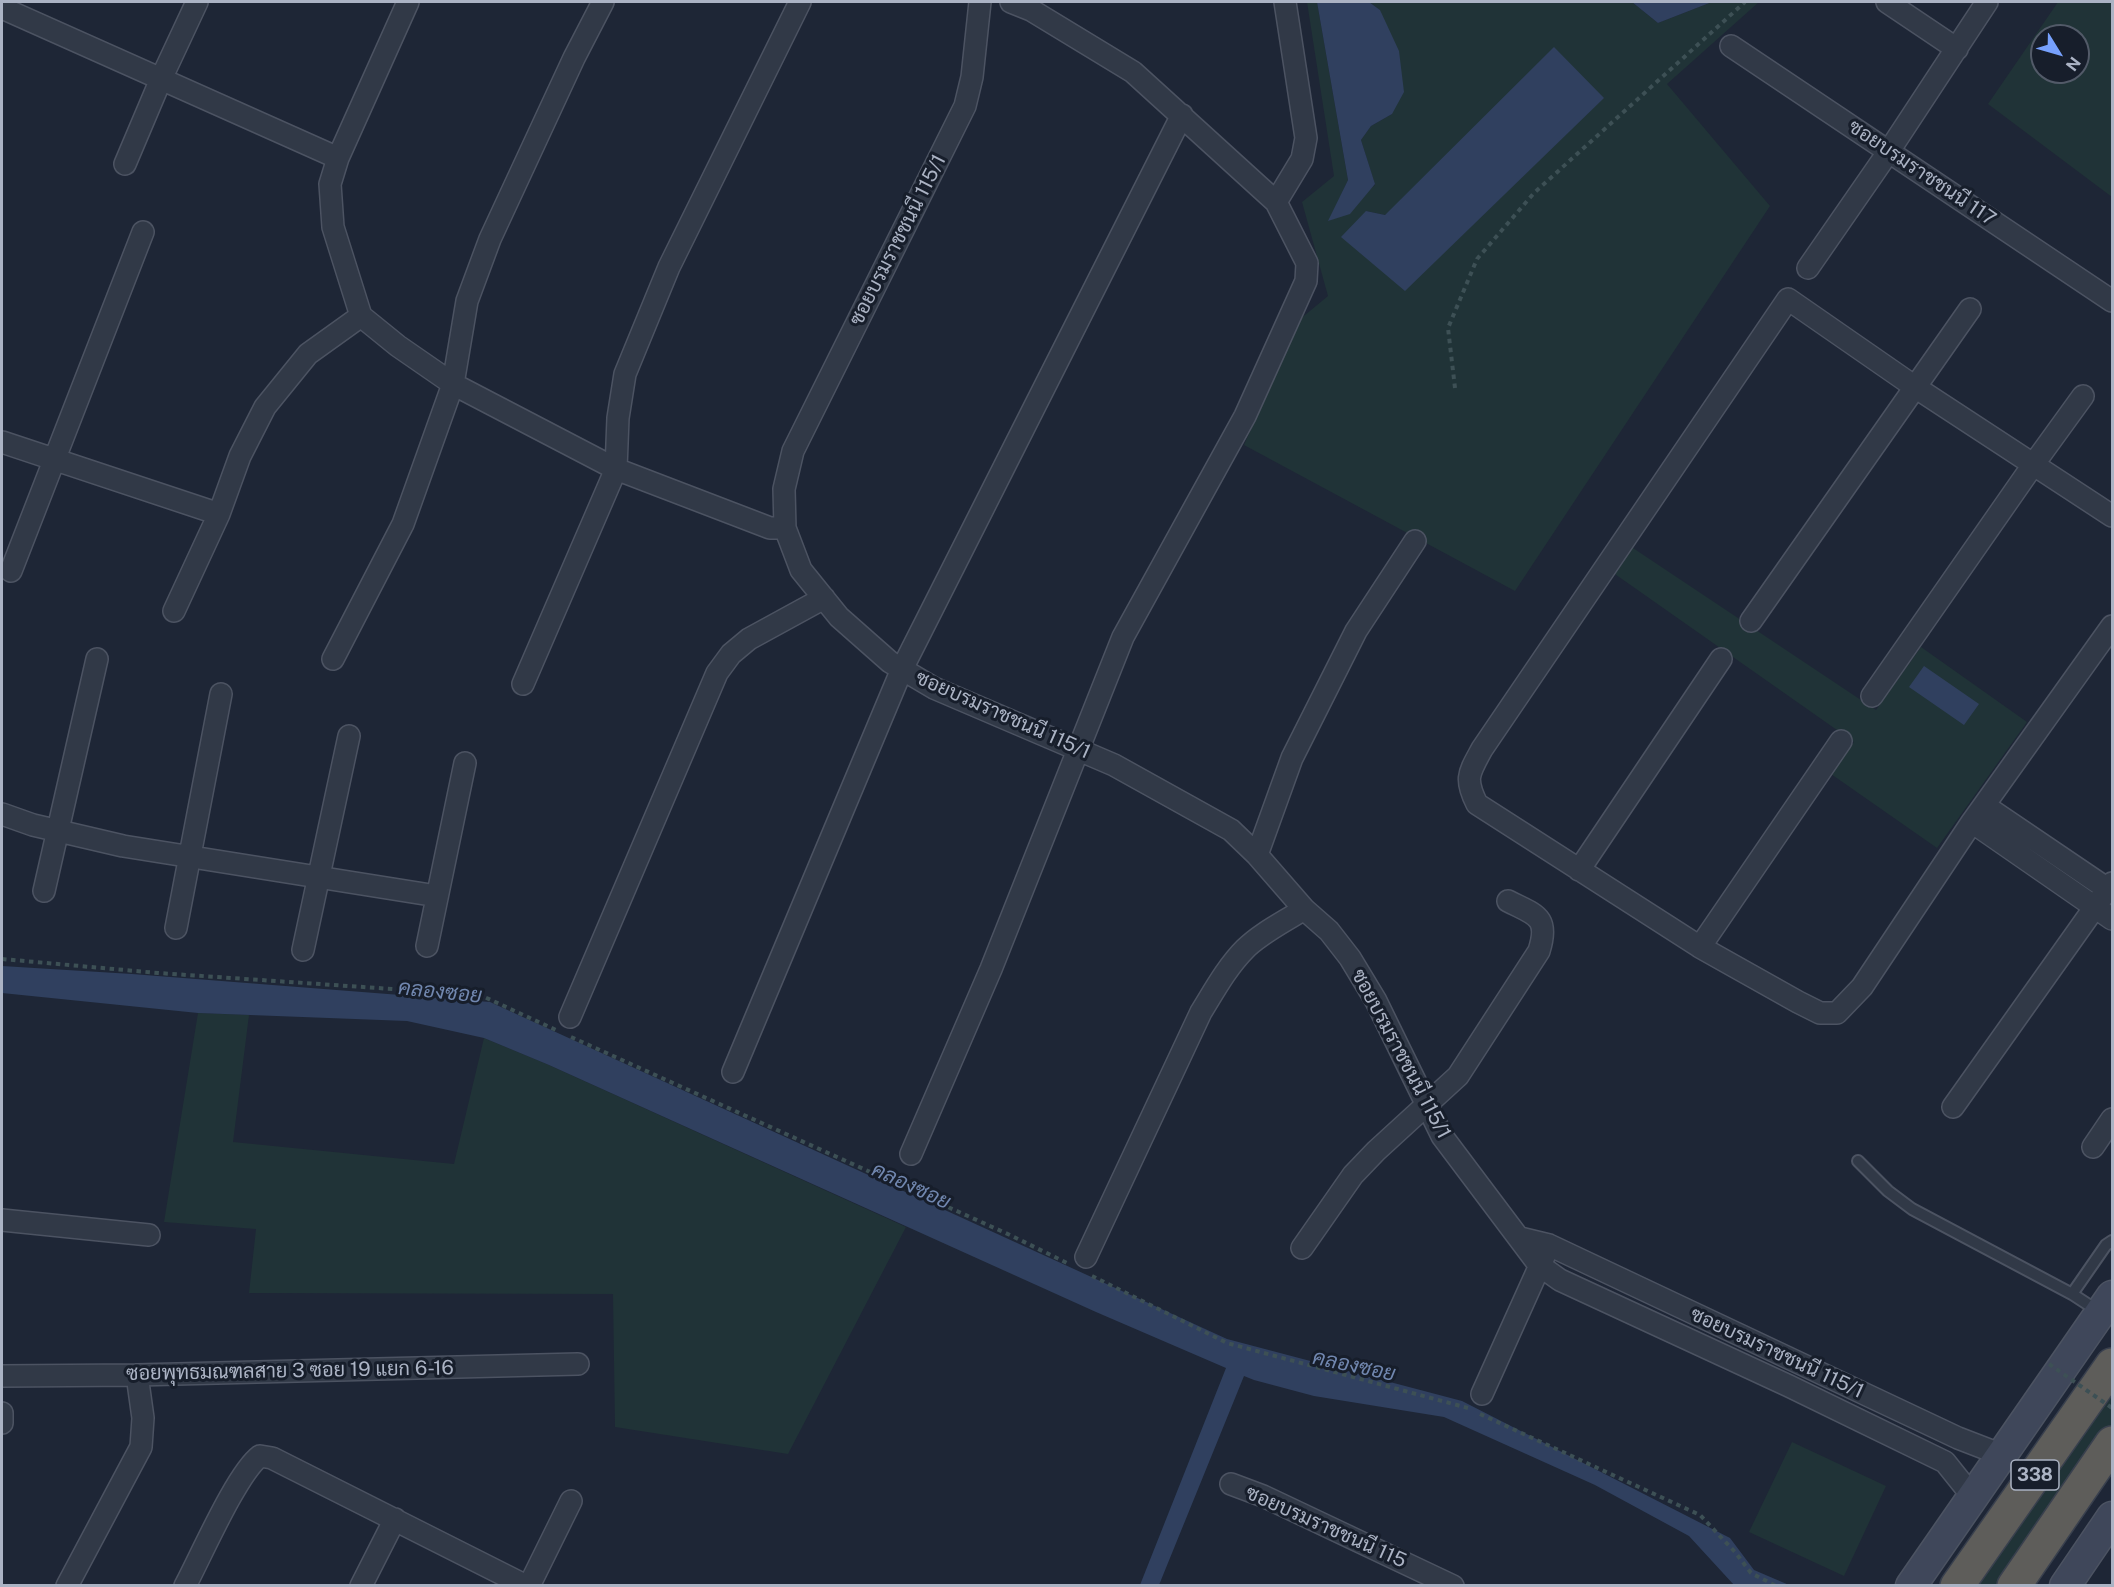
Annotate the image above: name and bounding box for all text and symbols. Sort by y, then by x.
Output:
north arrow [2030,24,2090,84]
text: N [2062,53,2085,75]
street label: ซอยบรมราชชนนี 117 [1844,115,2000,231]
street label: ซอยบรมราชชนนี 115/1 [845,151,951,329]
street label: ซอยบรมราชชนนี 115/1 [912,666,1094,764]
street label: ซอยบรมราชชนนี 115/1 [1346,965,1456,1143]
water label: คลองซอย [397,975,483,1009]
water label: คลองซอย [868,1157,954,1215]
street label: ซอยบรมราชชนนี 115/1 [1686,1302,1868,1404]
water label: คลองซอย [1310,1345,1398,1387]
street label: ซอยพุทธมณฑลสาย 3 ซอย 19 แยก 6-16 [126,1356,454,1386]
road number: 338 [2011,1460,2059,1490]
street label: ซอยบรมราชชนนี 115 [1242,1481,1410,1573]

